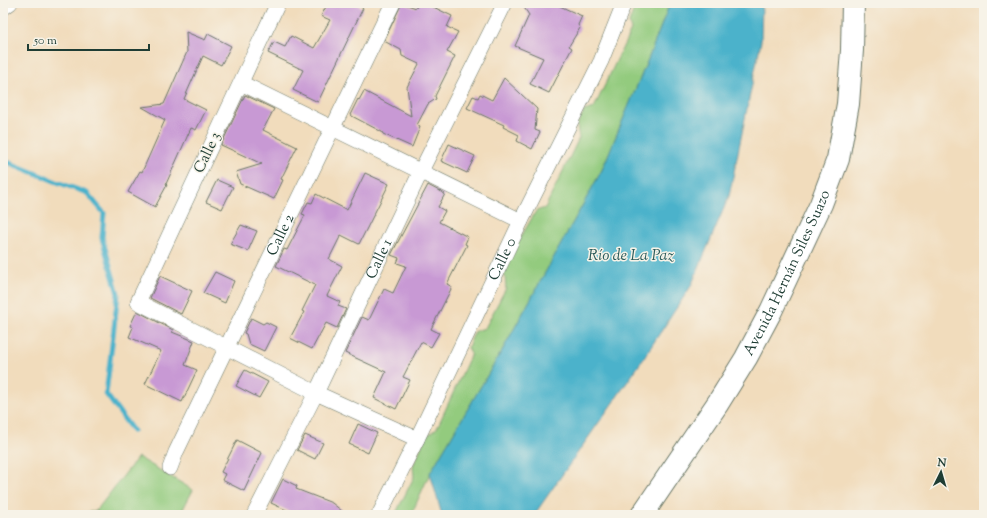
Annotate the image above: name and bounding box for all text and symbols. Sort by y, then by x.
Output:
scale bar [28,26,149,52]
text: 50 m [33,32,57,50]
street label: Calle 3 [189,129,227,177]
street label: Avenida Hernán Siles Suazo [739,187,836,360]
street label: Calle 2 [262,211,300,260]
street label: Calle 0 [483,234,522,284]
street label: Calle 1 [361,235,398,283]
water label: Río de La Paz [588,245,674,268]
north arrow [921,452,961,492]
text: N [936,455,947,471]

